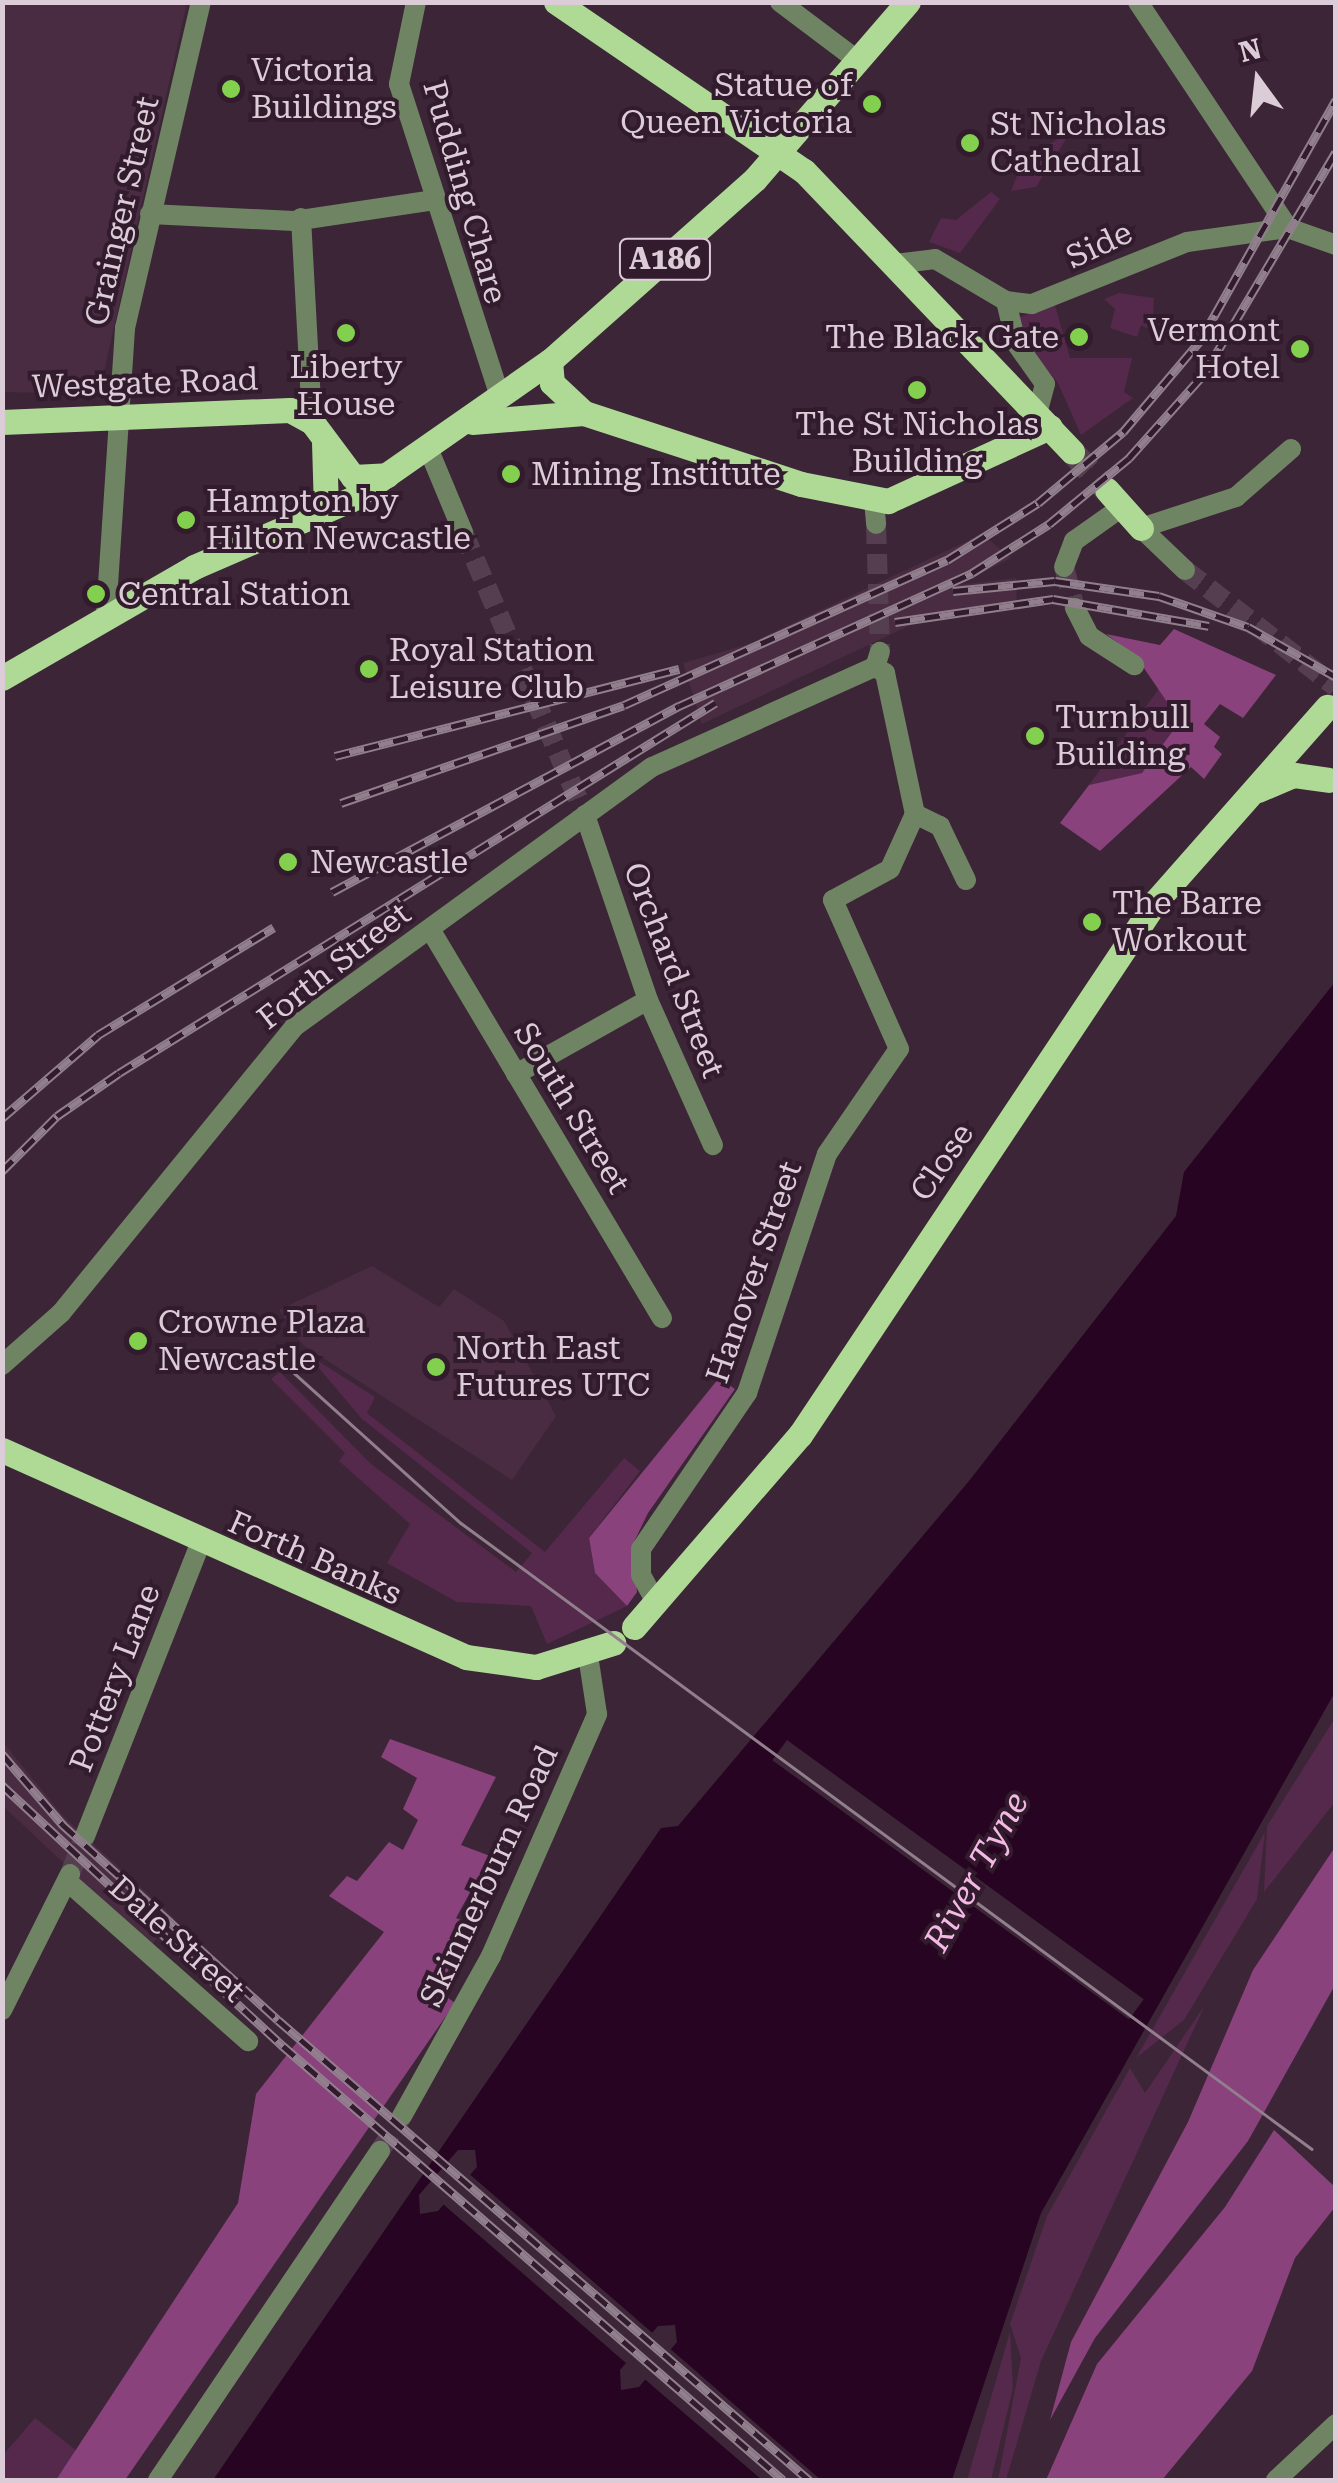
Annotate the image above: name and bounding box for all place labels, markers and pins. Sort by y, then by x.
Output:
place label: Victoria Buildings [251,52,397,127]
place label: Statue of Queen Victoria [620,67,852,142]
marker: Victoria Buildings [220,78,242,100]
marker: Statue of Queen Victoria [861,93,883,115]
place label: St Nicholas Cathedral [990,106,1166,181]
marker: St Nicholas Cathedral [959,132,981,154]
place label: Vermont Hotel [1147,312,1280,387]
place label: The Black Gate [825,318,1059,356]
marker: Liberty House [335,322,357,344]
marker: The Black Gate [1068,326,1090,348]
marker: Vermont Hotel [1289,338,1311,360]
place label: Liberty House [289,349,403,424]
marker: The St Nicholas Building [906,379,928,401]
place label: The St Nicholas Building [795,406,1039,481]
place label: Mining Institute [531,455,781,493]
marker: Mining Institute [500,463,522,485]
place label: Hampton by Hilton Newcastle [206,483,471,558]
marker: Hampton by Hilton Newcastle [175,509,197,531]
place label: Central Station [118,575,350,613]
marker: Central Station [83,581,109,607]
place label: Royal Station Leisure Club [389,632,594,707]
marker: Royal Station Leisure Club [358,658,380,680]
place label: Turnbull Building [1055,699,1190,774]
marker: Turnbull Building [1024,725,1046,747]
place label: Newcastle [310,843,468,881]
marker: Newcastle [275,849,301,875]
place label: The Barre Workout [1112,885,1262,960]
marker: The Barre Workout [1081,911,1103,933]
place label: Crowne Plaza Newcastle [158,1304,366,1379]
marker: Crowne Plaza Newcastle [127,1330,149,1352]
place label: North East Futures UTC [456,1330,650,1405]
marker: North East Futures UTC [425,1356,447,1378]

